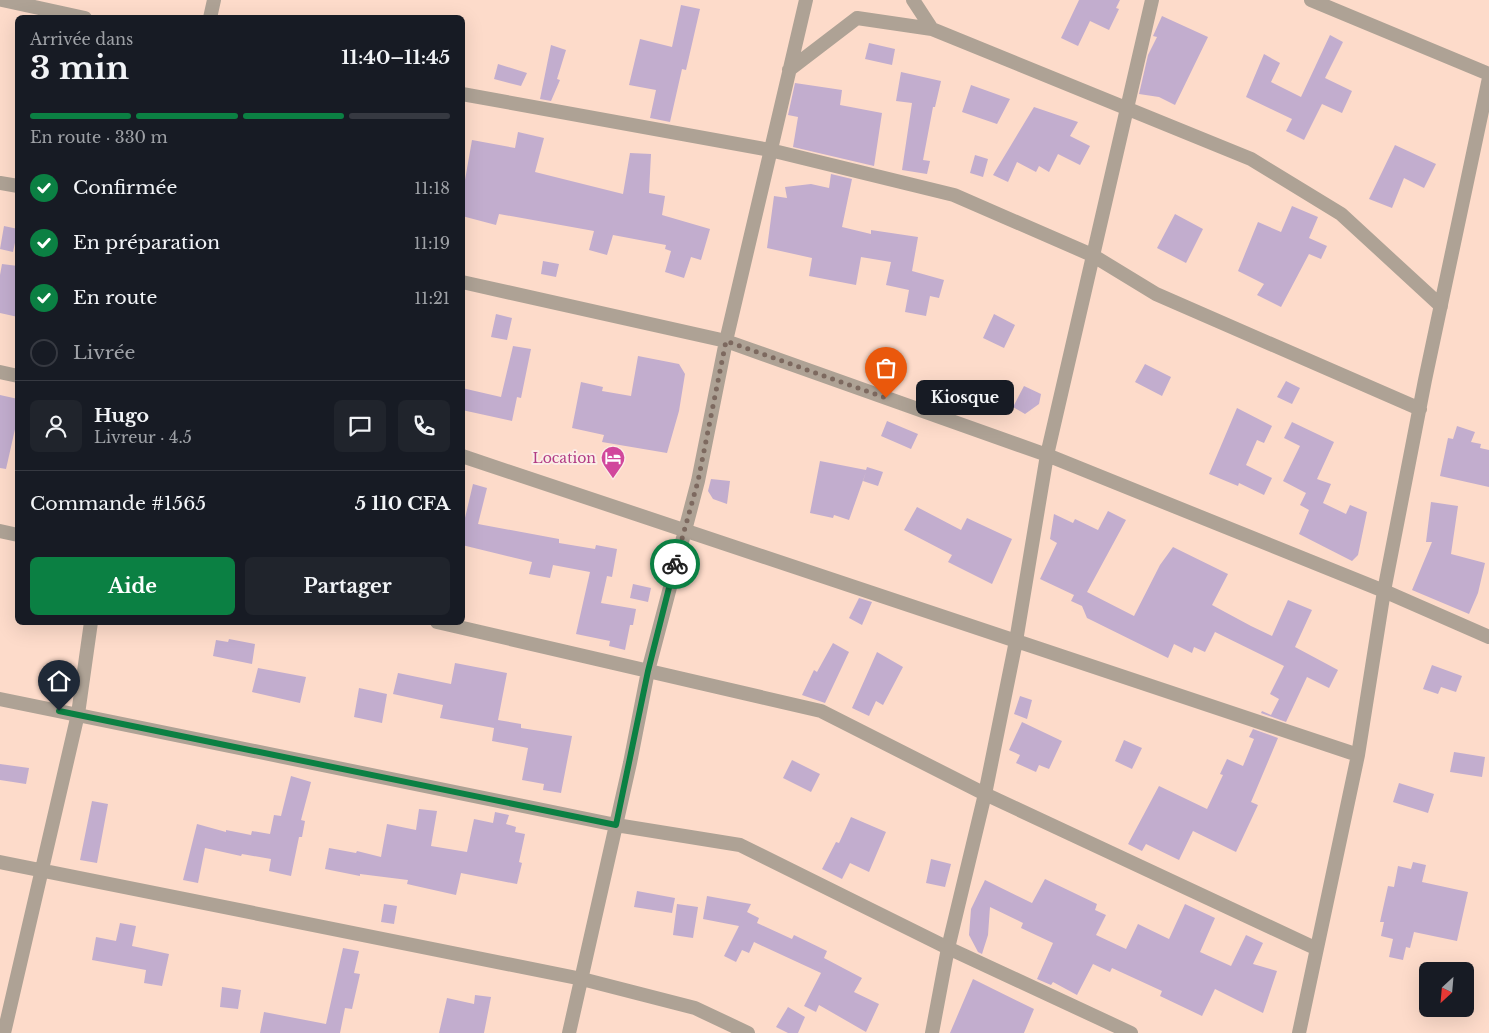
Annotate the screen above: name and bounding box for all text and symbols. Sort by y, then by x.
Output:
text: Arrivée dans [30,29,133,49]
text: 11:40–11:45 [341,46,450,69]
text: 3 min [30,48,129,88]
text: En route · 330 m [30,127,168,147]
icon: check [30,174,58,202]
text: Confirmée [73,176,177,199]
text: 11:18 [414,178,450,198]
icon: check [30,229,58,257]
text: En préparation [73,231,220,254]
text: 11:19 [414,233,450,253]
icon: check [30,284,58,312]
text: En route [73,286,157,309]
text: 11:21 [414,288,450,308]
text: Livrée [73,341,135,364]
pin [865,347,907,398]
icon: bag [872,354,900,382]
callout: Kiosque [916,380,1014,416]
text: Kiosque [931,387,999,407]
button: person [30,400,82,452]
button: chat [334,400,386,452]
button: phone [398,400,450,452]
text: Hugo [94,404,149,427]
text: Livreur · 4.5 [94,427,192,447]
hotel icon: Location [600,445,626,479]
place label: Location [533,449,596,467]
text: Commande #1565 [30,492,206,515]
text: 5 110 CFA [355,492,450,515]
courier [650,539,700,589]
icon: bike [661,550,689,578]
button: Aide [30,557,235,615]
button: Partager [245,557,450,615]
pin [38,660,80,711]
icon: home [45,667,73,695]
north arrow [1419,962,1474,1018]
map controls [1419,962,1474,1017]

